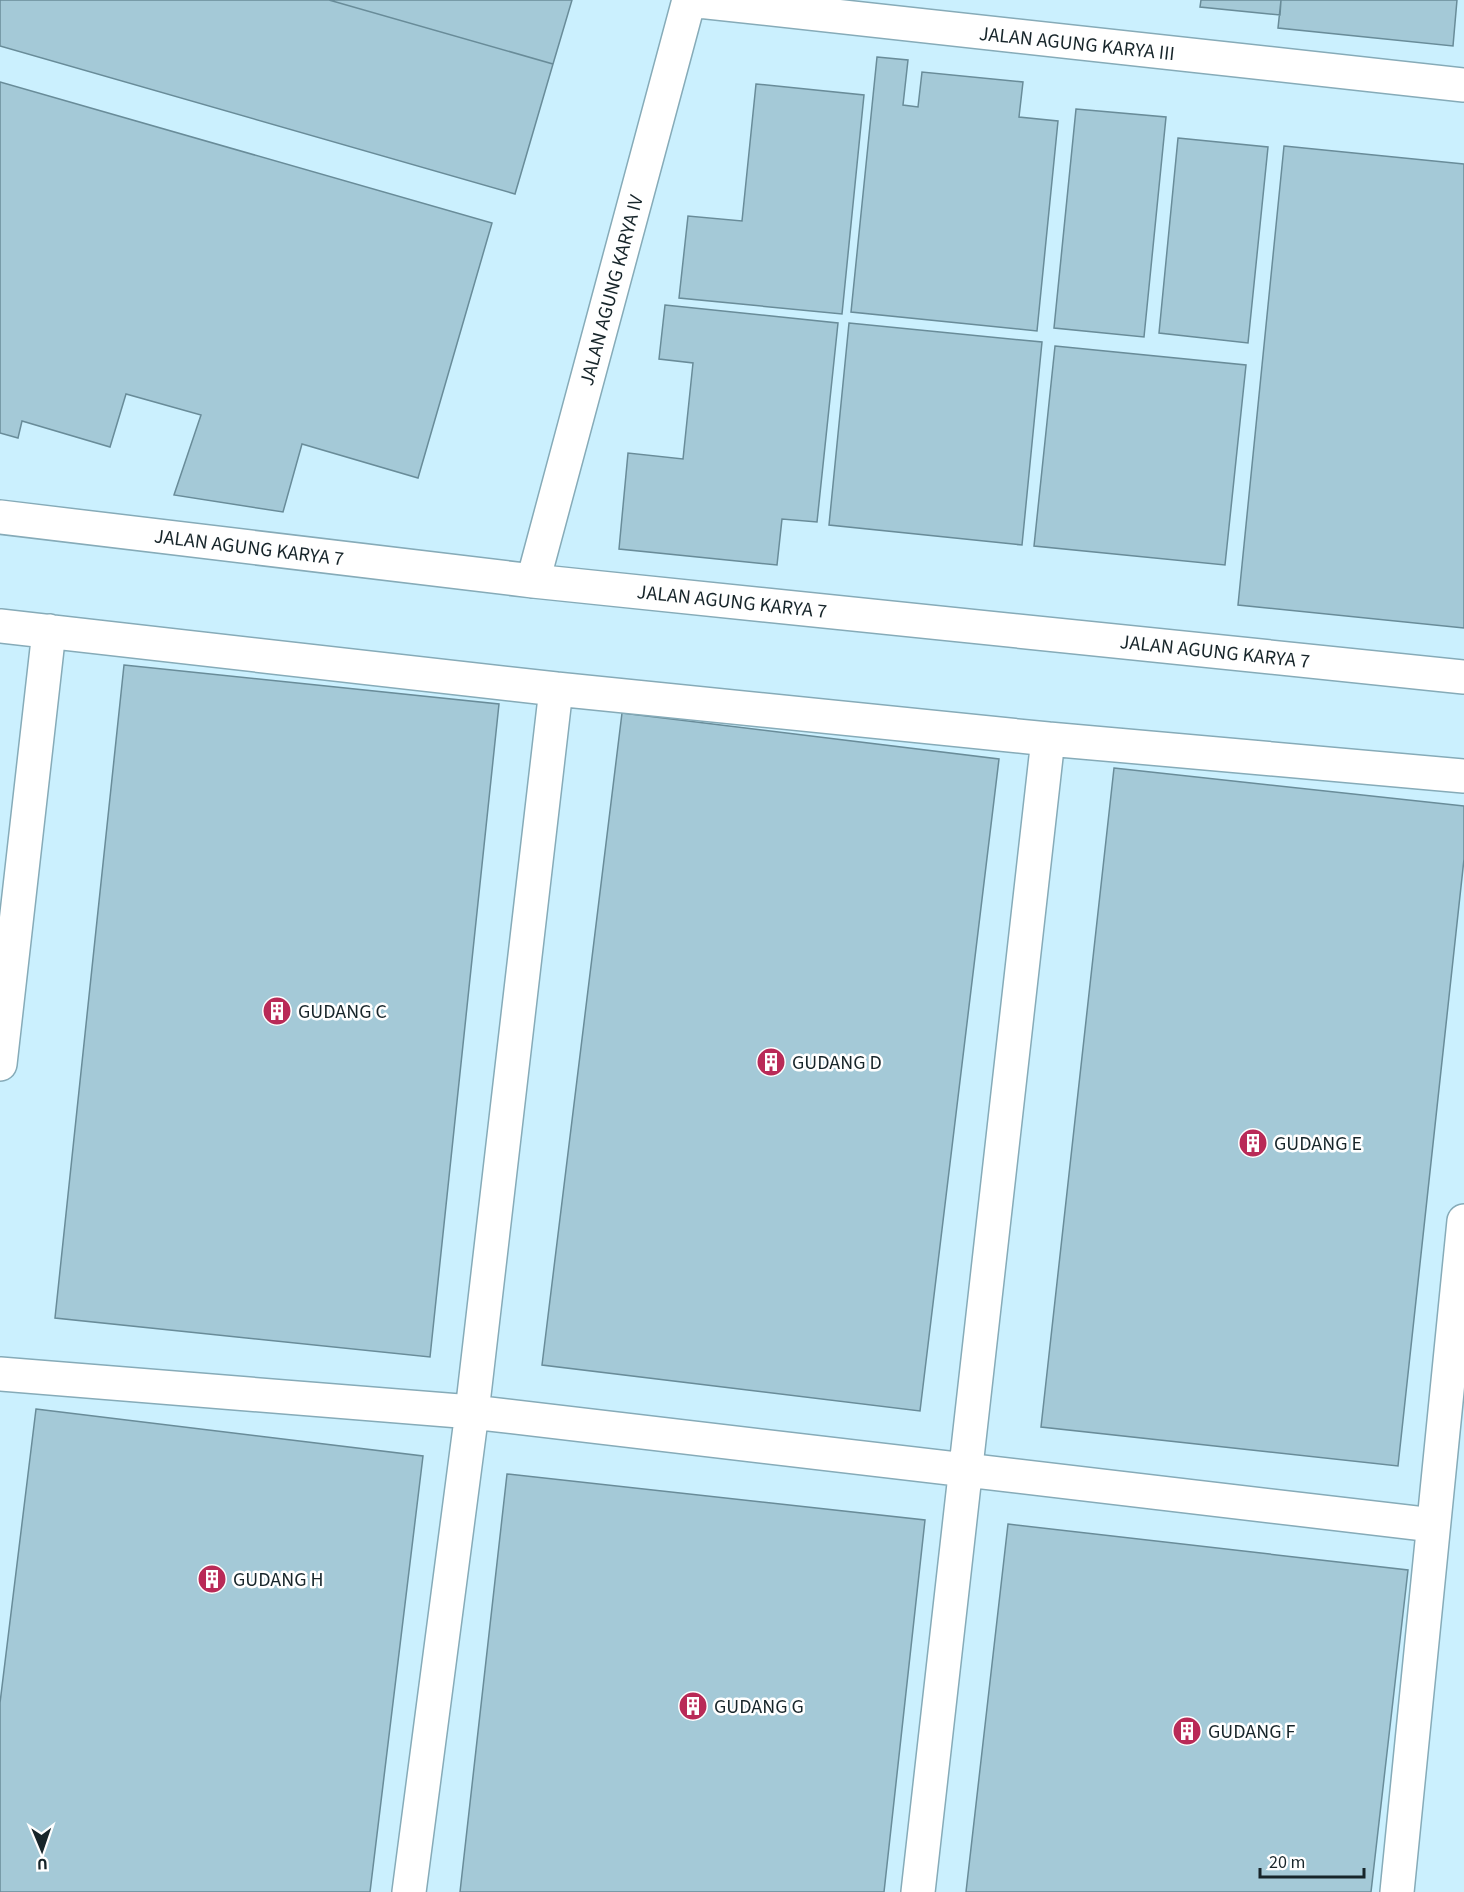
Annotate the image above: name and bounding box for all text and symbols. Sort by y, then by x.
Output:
street label: JALAN AGUNG KARYA III [978,20,1176,68]
street label: JALAN AGUNG KARYA IV [573,191,651,389]
street label: JALAN AGUNG KARYA 7 [152,522,345,574]
street label: JALAN AGUNG KARYA 7 [636,578,828,626]
street label: JALAN AGUNG KARYA 7 [1119,628,1311,676]
building icon: GUDANG C [261,995,293,1027]
place label: GUDANG C [298,998,387,1026]
building icon: GUDANG D [755,1046,787,1078]
place label: GUDANG D [792,1049,882,1077]
building icon: GUDANG E [1237,1127,1269,1159]
place label: GUDANG E [1274,1130,1362,1158]
building icon: GUDANG H [196,1563,228,1595]
place label: GUDANG H [233,1566,324,1594]
building icon: GUDANG G [677,1690,709,1722]
place label: GUDANG G [714,1693,804,1721]
building icon: GUDANG F [1171,1715,1203,1747]
place label: GUDANG F [1208,1718,1295,1746]
north arrow [12,1820,72,1880]
scale bar [1260,1841,1364,1879]
text: 20 m [1269,1850,1305,1875]
text: U [37,1853,48,1875]

